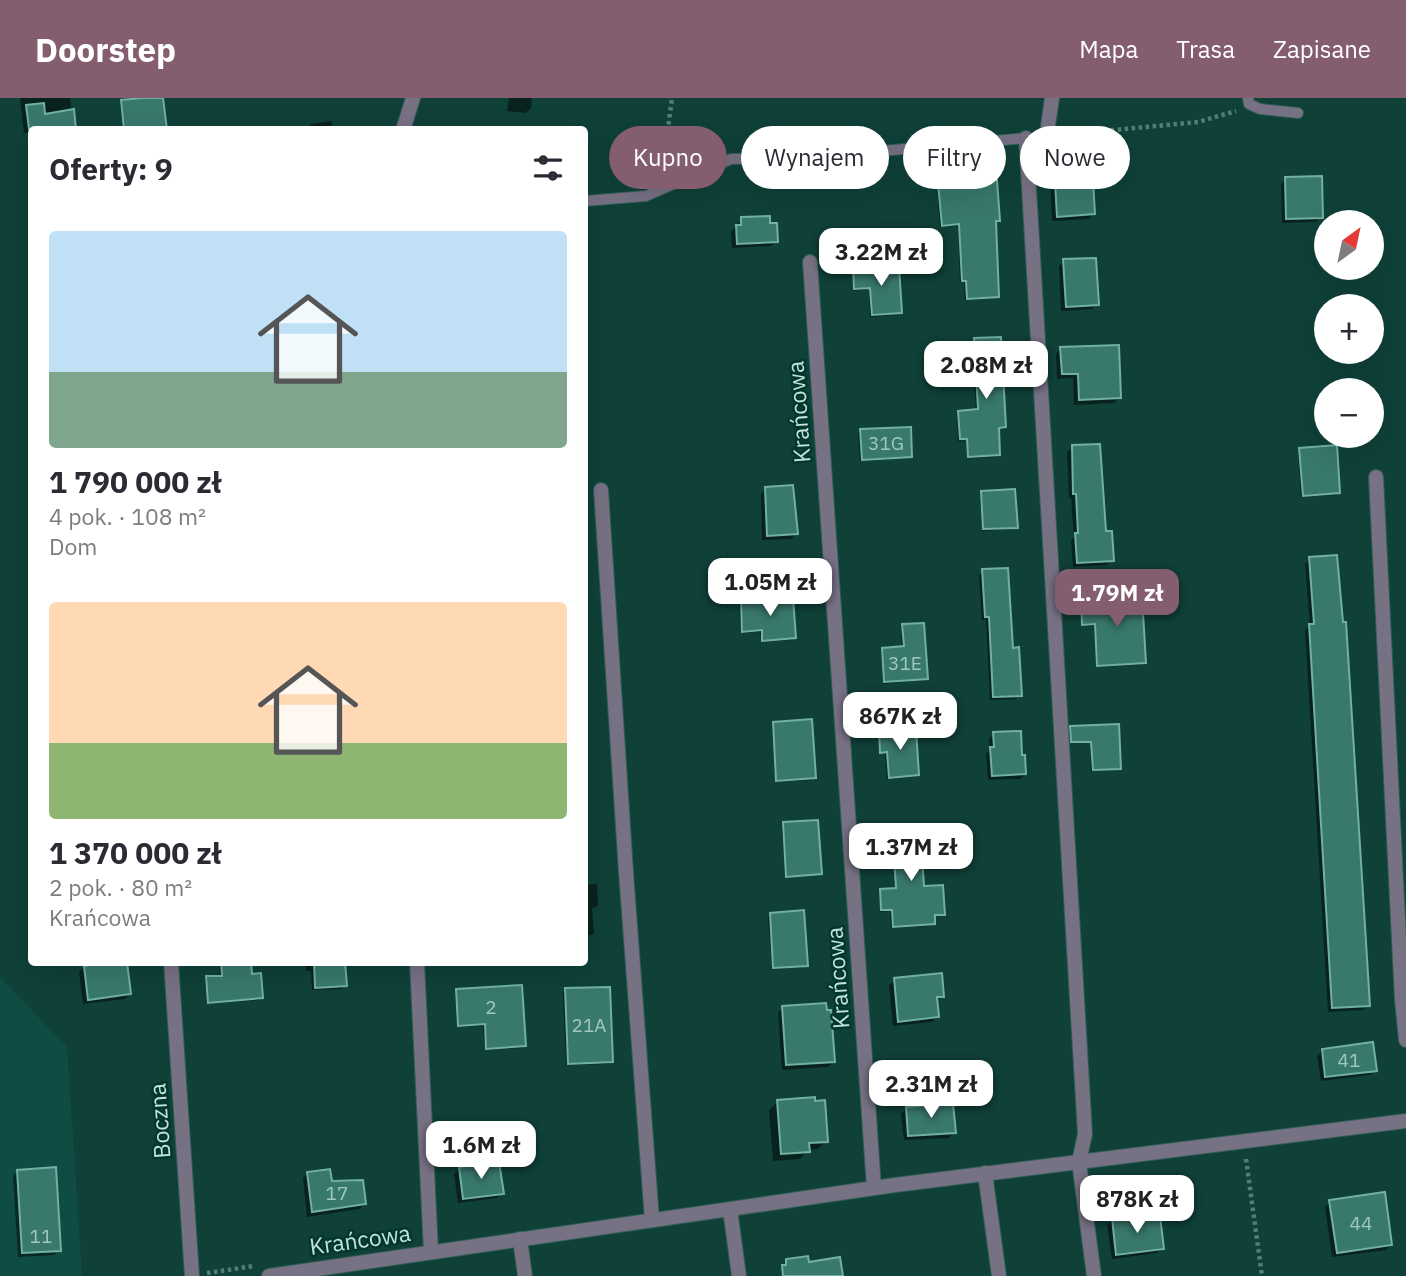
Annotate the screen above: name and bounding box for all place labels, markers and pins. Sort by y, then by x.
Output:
pin: 3.22M zł [809,228,953,288]
pin: 2.08M zł [914,342,1058,401]
pin: 1.05M zł [698,559,842,618]
pin: 1.79M zł [1045,570,1189,629]
pin: 867K zł [835,692,965,752]
pin: 1.37M zł [839,824,983,883]
pin: 2.31M zł [859,1060,1003,1120]
pin: 1.6M zł [416,1122,546,1181]
pin: 878K zł [1072,1176,1202,1235]

